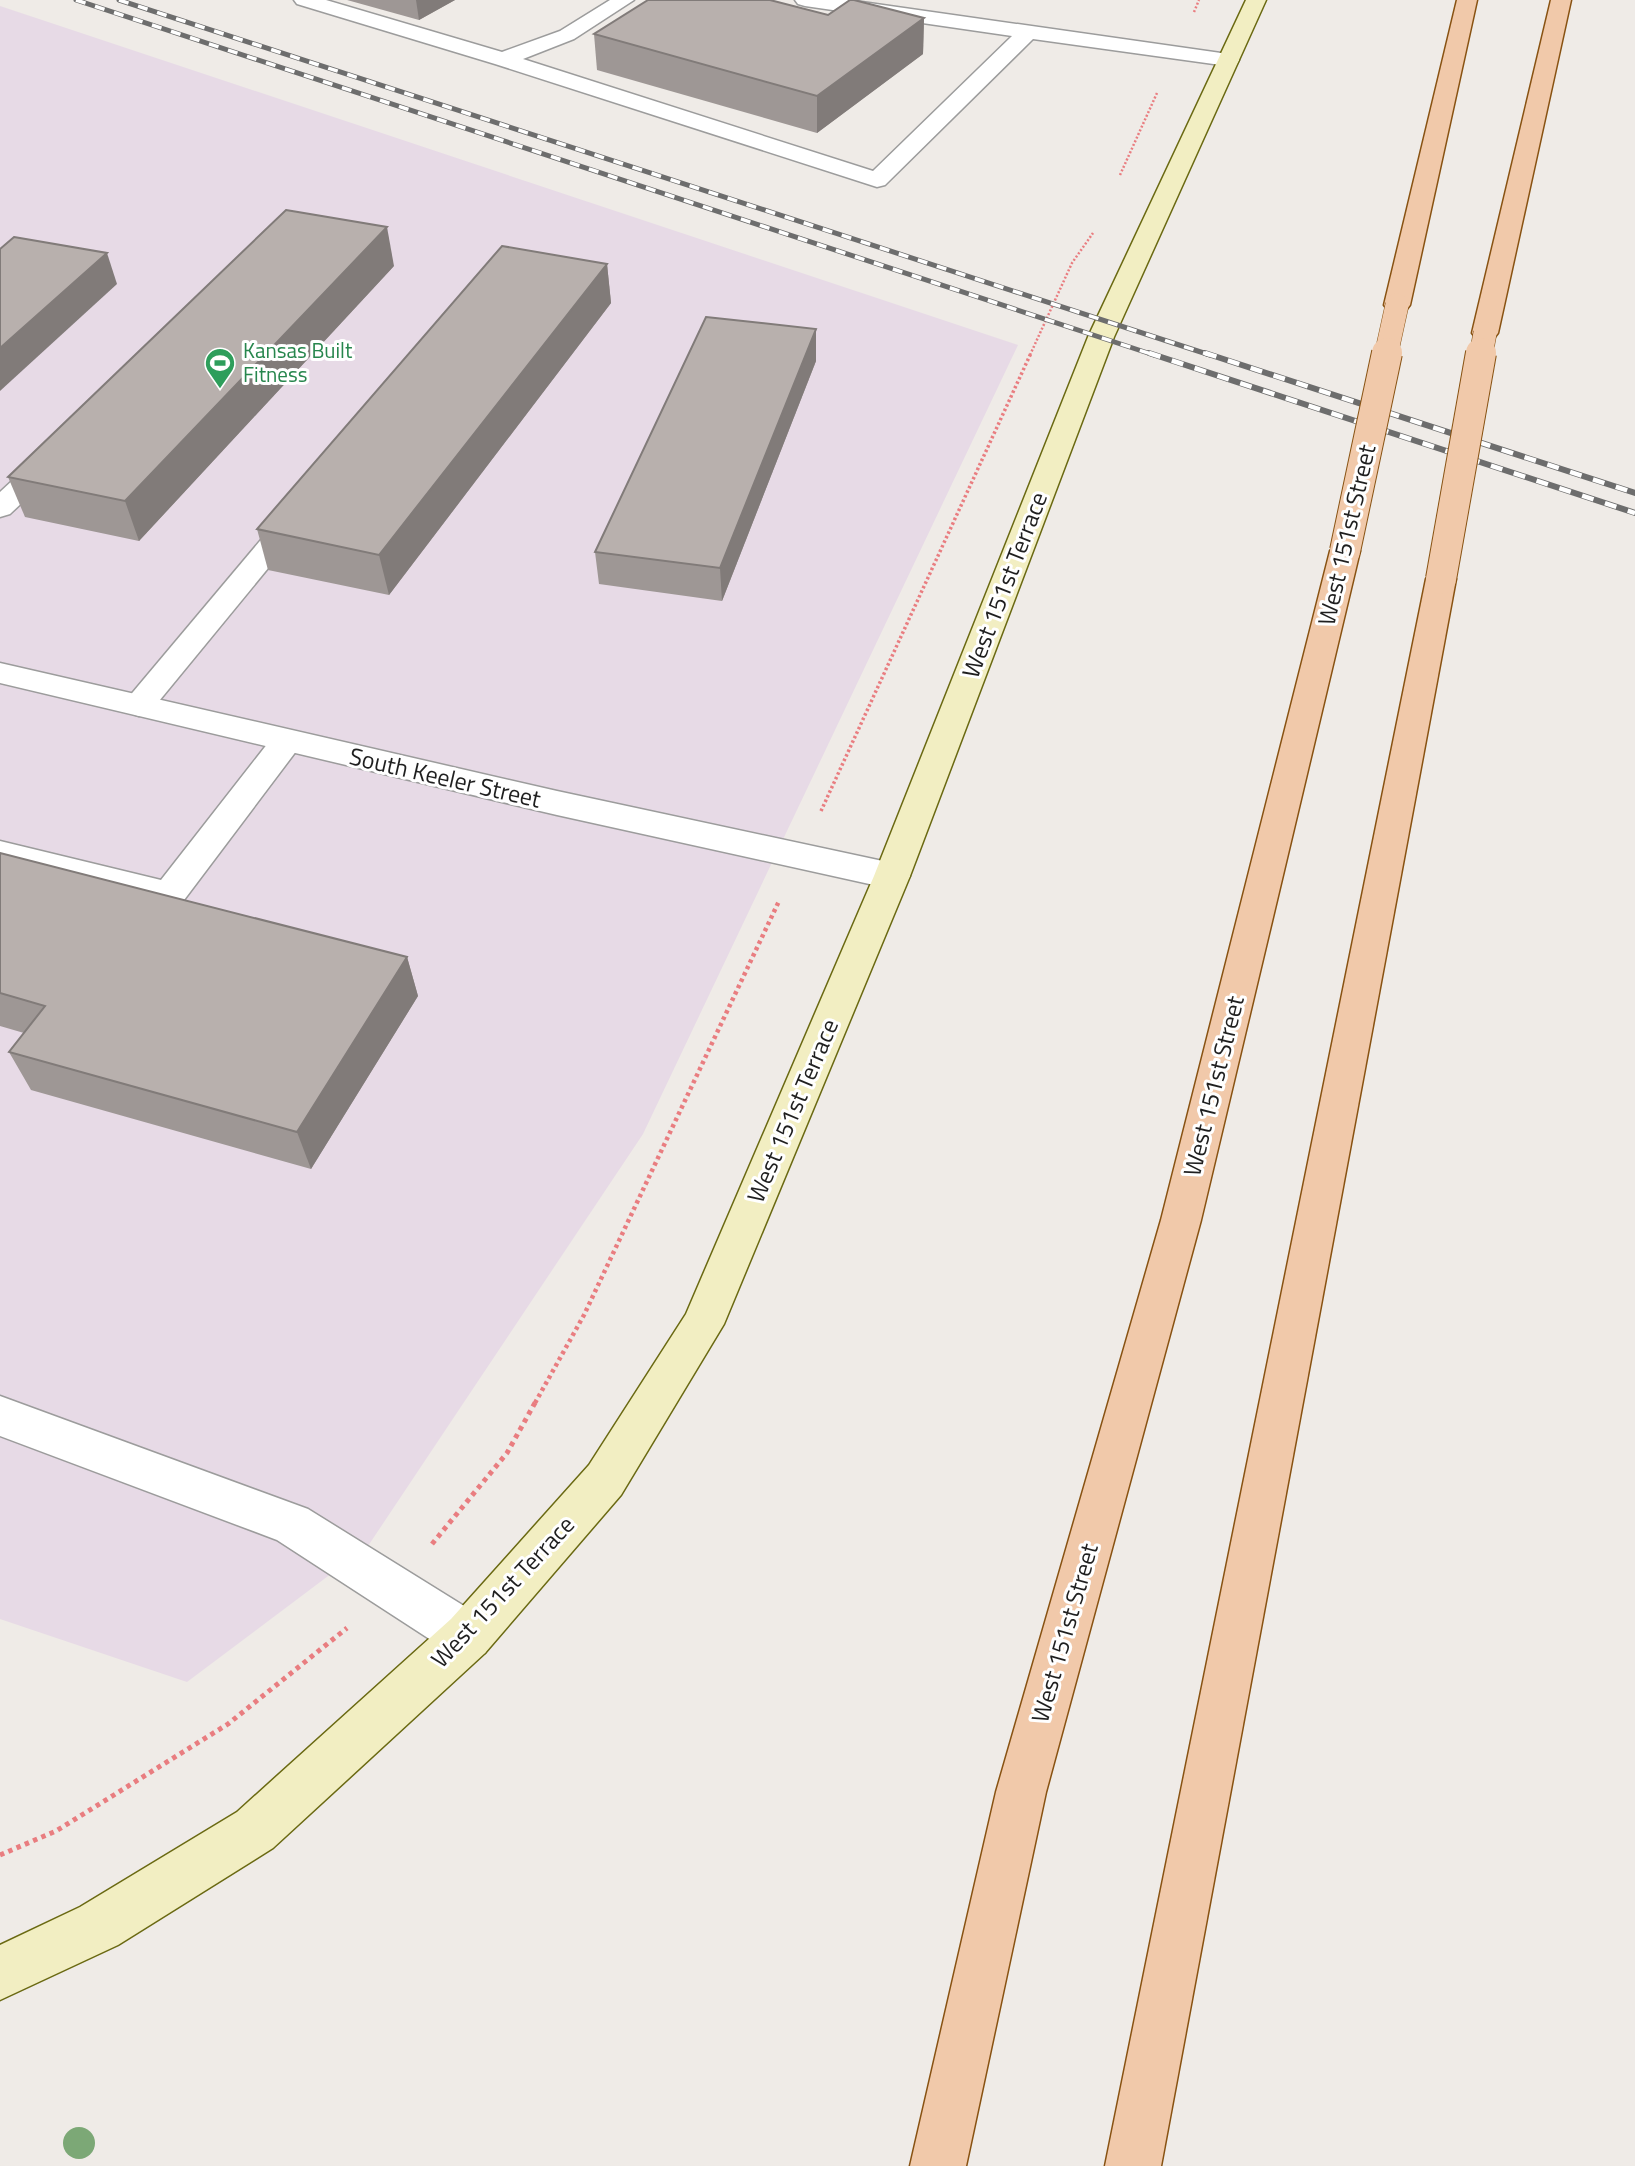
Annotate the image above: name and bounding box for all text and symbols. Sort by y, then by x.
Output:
place label: Kansas Built Fitness [243,334,353,390]
sports icon: Kansas Built Fitness [203,346,237,390]
street label: West 151st Street [1308,440,1384,629]
street label: West 151st Terrace [952,486,1056,683]
street label: South Keeler Street [346,737,545,817]
street label: West 151st Street [1173,991,1253,1180]
street label: West 151st Terrace [737,1013,847,1208]
street label: West 151st Terrace [422,1507,582,1675]
street label: West 151st Street [1021,1538,1107,1727]

